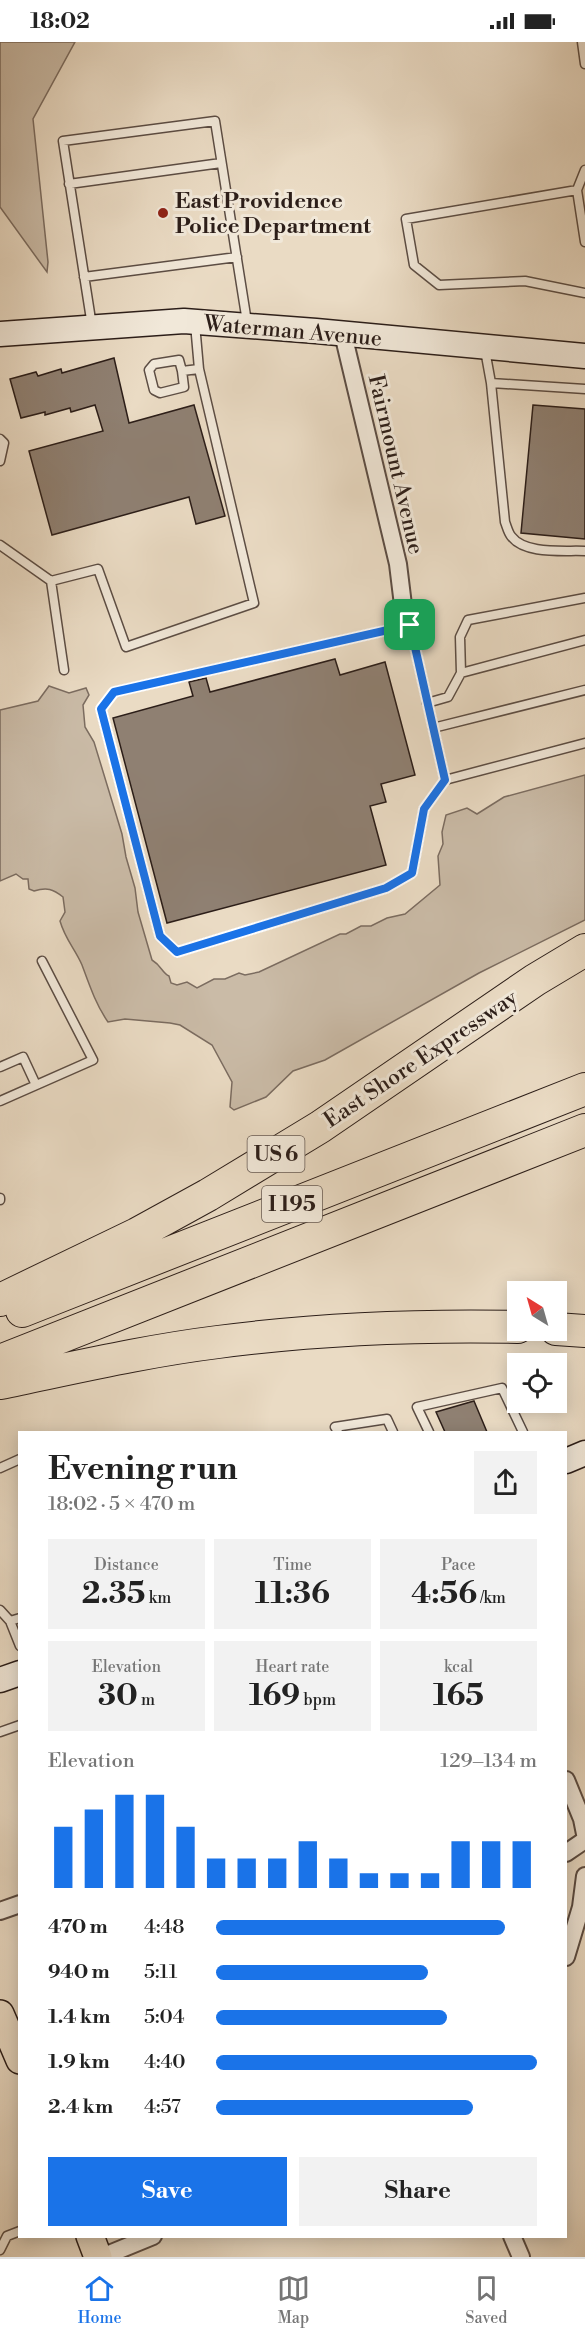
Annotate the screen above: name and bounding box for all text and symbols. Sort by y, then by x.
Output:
text: 18:02 [30,8,90,35]
place label: East Providence Police Department [175,188,371,240]
marker: East Providence Police Department [156,206,170,220]
street label: Waterman Avenue [202,310,383,353]
street label: Fairmount Avenue [362,372,429,557]
pin [384,599,435,650]
icon: arrive [393,608,426,641]
street label: East Shore Expressway [319,984,523,1134]
road number: US 6 [248,1136,304,1172]
road number: I 195 [262,1186,322,1222]
north arrow [507,1281,567,1341]
map controls [507,1281,567,1413]
button: locate [507,1353,567,1413]
text: Evening run [48,1449,237,1490]
button: share [474,1451,537,1514]
text: 18:02 · 5 × 470 m [48,1492,195,1517]
text: Distance [94,1555,159,1575]
text: Time [273,1555,312,1575]
text: Pace [441,1555,476,1575]
text: 2.35 [82,1575,145,1613]
text: 11:36 [255,1575,330,1613]
text: 4:56 [411,1575,477,1613]
text: km [145,1588,171,1608]
text: /km [477,1588,506,1608]
text: Elevation [92,1657,161,1677]
text: Heart rate [256,1657,329,1677]
text: kcal [444,1657,473,1677]
text: 30 [98,1677,138,1715]
text: 169 [249,1677,300,1715]
text: 165 [433,1677,484,1715]
text: m [138,1690,155,1710]
text: bpm [300,1690,336,1710]
text: Elevation [48,1749,135,1774]
text: 129–134 m [440,1749,537,1774]
text: 470 m [48,1915,108,1940]
text: 4:48 [144,1915,185,1940]
text: 940 m [48,1960,110,1985]
text: 5:11 [144,1960,177,1985]
text: 1.4 km [48,2005,110,2030]
text: 5:04 [144,2005,185,2030]
text: 1.9 km [48,2050,110,2075]
text: 4:40 [144,2050,186,2075]
text: 2.4 km [48,2095,113,2120]
text: 4:57 [144,2095,181,2120]
button: Save [48,2157,287,2226]
button: Share [299,2157,537,2226]
tab: Home [78,2272,122,2328]
tab: Map [277,2272,310,2328]
tab: Saved [465,2272,507,2328]

